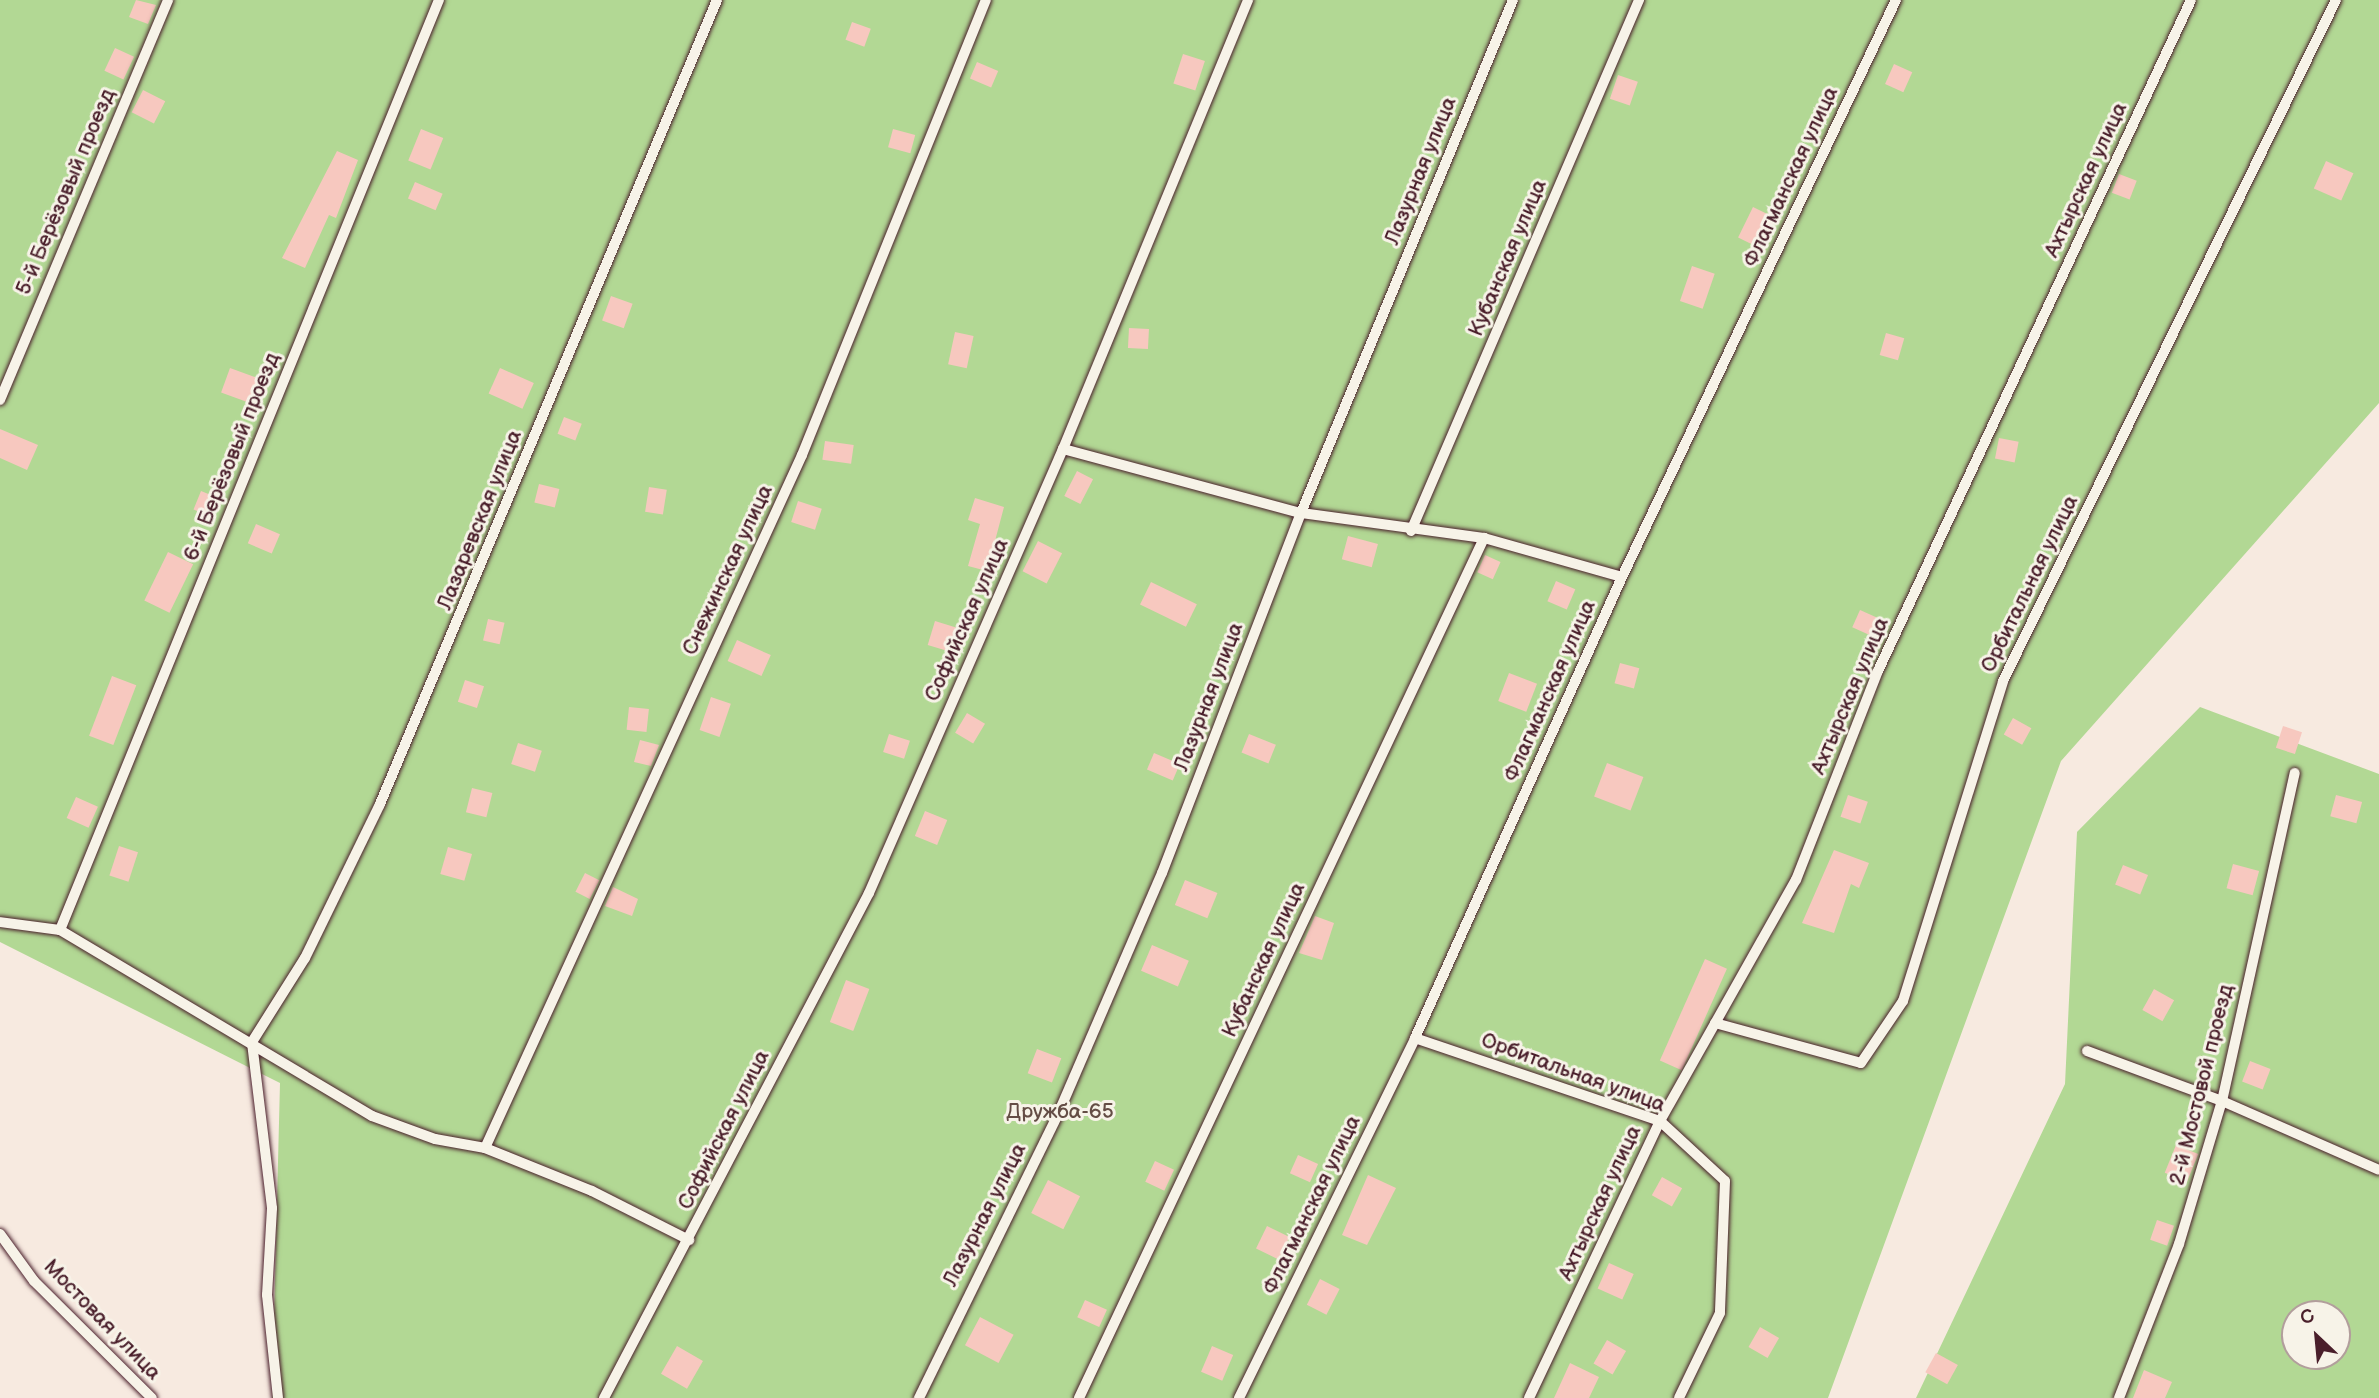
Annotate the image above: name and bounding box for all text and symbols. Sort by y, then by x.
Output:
street label: Флагманская улица [1738,83,1844,271]
street label: 5-й Берёзовый проезд [11,85,121,299]
street label: Лазурная улица [1380,93,1462,249]
street label: Ахтырская улица [2039,99,2133,261]
street label: Кубанская улица [1464,176,1552,340]
street label: 6-й Берёзовый проезд [179,349,285,565]
street label: Лазаревская улица [432,426,528,614]
street label: Снежинская улица [677,481,779,659]
street label: Орбитальная улица [1976,491,2084,677]
street label: Софийская улица [920,535,1014,705]
street label: Флагманская улица [1499,596,1601,786]
street label: Ахтырская улица [1806,614,1894,778]
street label: Лазурная улица [1169,619,1249,775]
street label: Кубанская улица [1217,879,1311,1041]
street label: 2-й Мостовой проезд [2165,982,2239,1188]
street label: Орбитальная улица [1478,1028,1668,1118]
street label: Софийская улица [673,1046,775,1214]
park label: Дружба-65 [1006,1099,1114,1125]
street label: Флагманская улица [1258,1111,1366,1299]
street label: Ахтырская улица [1553,1122,1647,1284]
street label: Лазурная улица [938,1139,1032,1291]
street label: Мостовая улица [38,1254,166,1386]
north arrow [2281,1300,2351,1370]
text: С [2296,1304,2318,1331]

